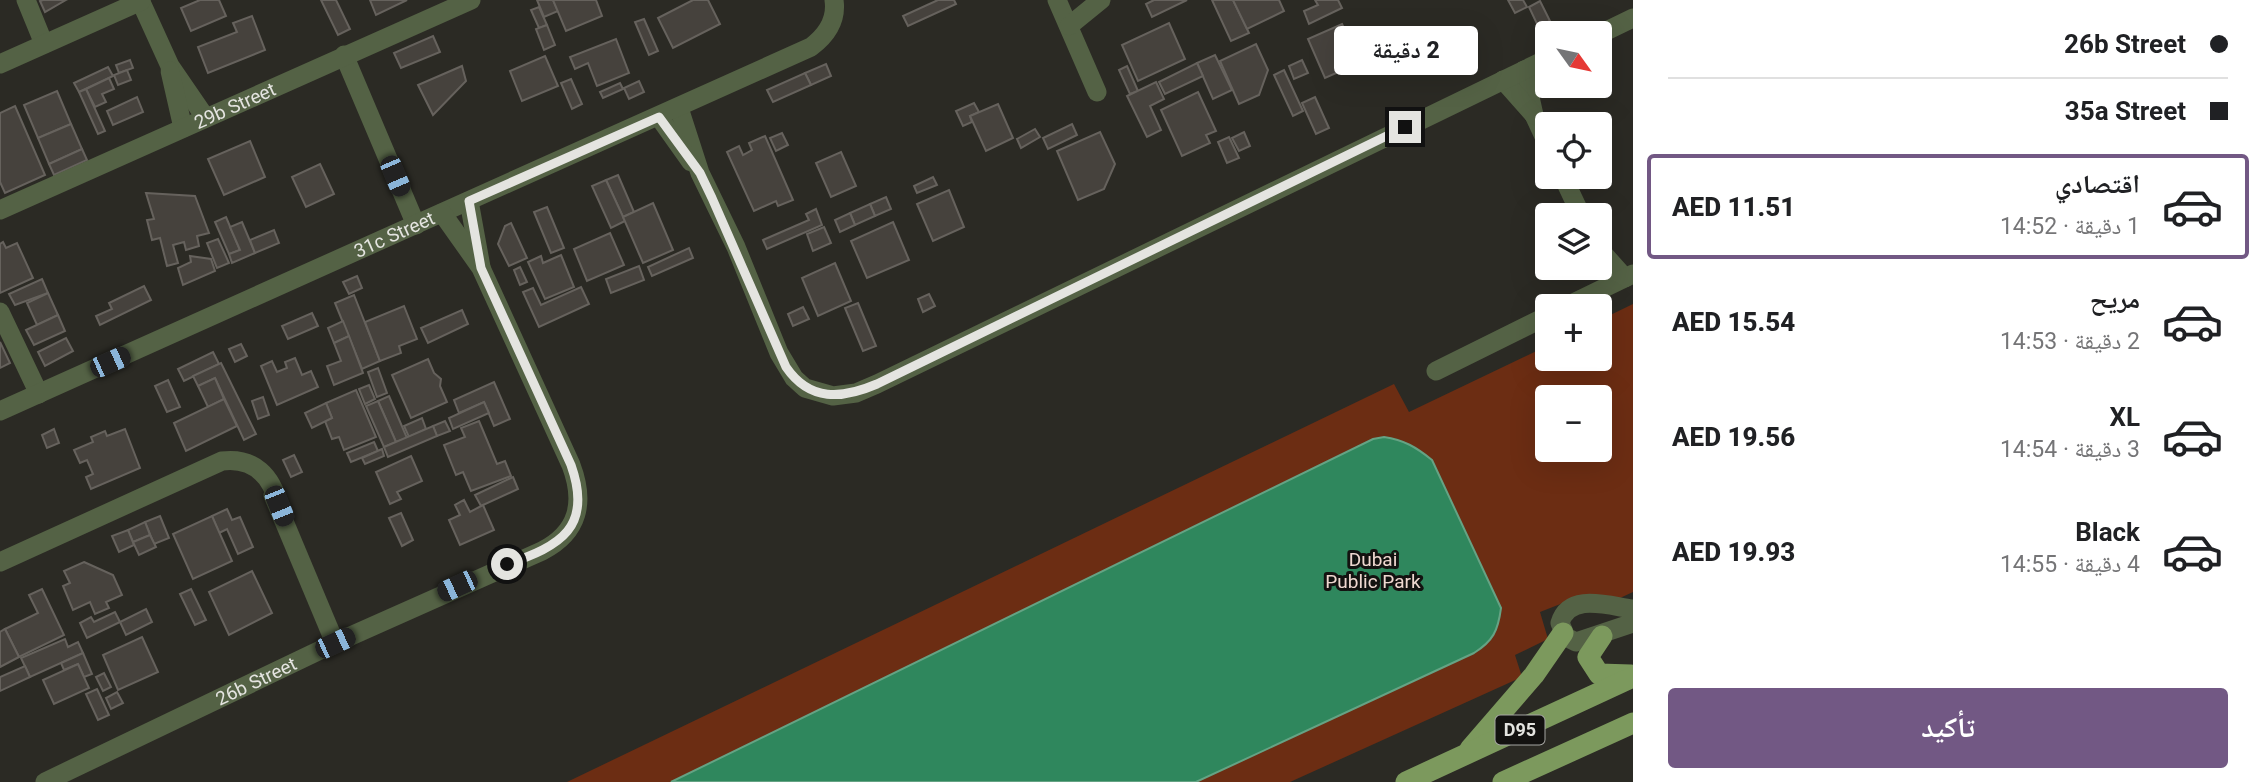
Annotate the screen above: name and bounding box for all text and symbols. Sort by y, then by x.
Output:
north arrow [1535,21,1612,98]
map controls [1535,21,1612,462]
callout: 2 دقيقة [1333,25,1477,74]
text: 26b Street [2064,29,2186,59]
text: 2 دقيقة [1372,37,1440,64]
street label: 29b Street [191,78,279,134]
text: 35a Street [2065,96,2186,126]
route end [1389,111,1421,143]
button: locate [1535,112,1612,189]
car [378,153,413,199]
text: اقتصادي [2055,169,2140,199]
icon: car [2161,175,2224,238]
text: AED 11.51 [1672,192,1795,222]
button: layers [1535,203,1612,280]
street label: 31c Street [350,206,438,263]
text: 1 دقيقة · 14:52 [2000,213,2140,240]
text: مريح [2090,284,2140,314]
icon: car [2161,290,2224,353]
button: + [1535,294,1612,371]
text: AED 15.54 [1672,307,1795,337]
text: 2 دقيقة · 14:53 [2000,328,2140,355]
car [87,344,134,380]
button: − [1535,385,1612,462]
text: XL [2109,402,2140,432]
icon: car [2161,405,2224,468]
text: AED 19.56 [1672,422,1795,452]
text: 3 دقيقة · 14:54 [2000,436,2140,463]
car [262,483,297,529]
text: Black [2075,517,2140,547]
icon: car [2161,520,2224,583]
text: AED 19.93 [1672,537,1795,567]
route start [491,548,523,580]
park label: Dubai Public Park [1325,548,1421,593]
text: 4 دقيقة · 14:55 [2000,551,2140,578]
car [434,568,481,604]
car [312,625,359,661]
street label: 26b Street [212,652,300,710]
button: تأكيد [1668,688,2228,768]
road number: D95 [1496,716,1544,744]

